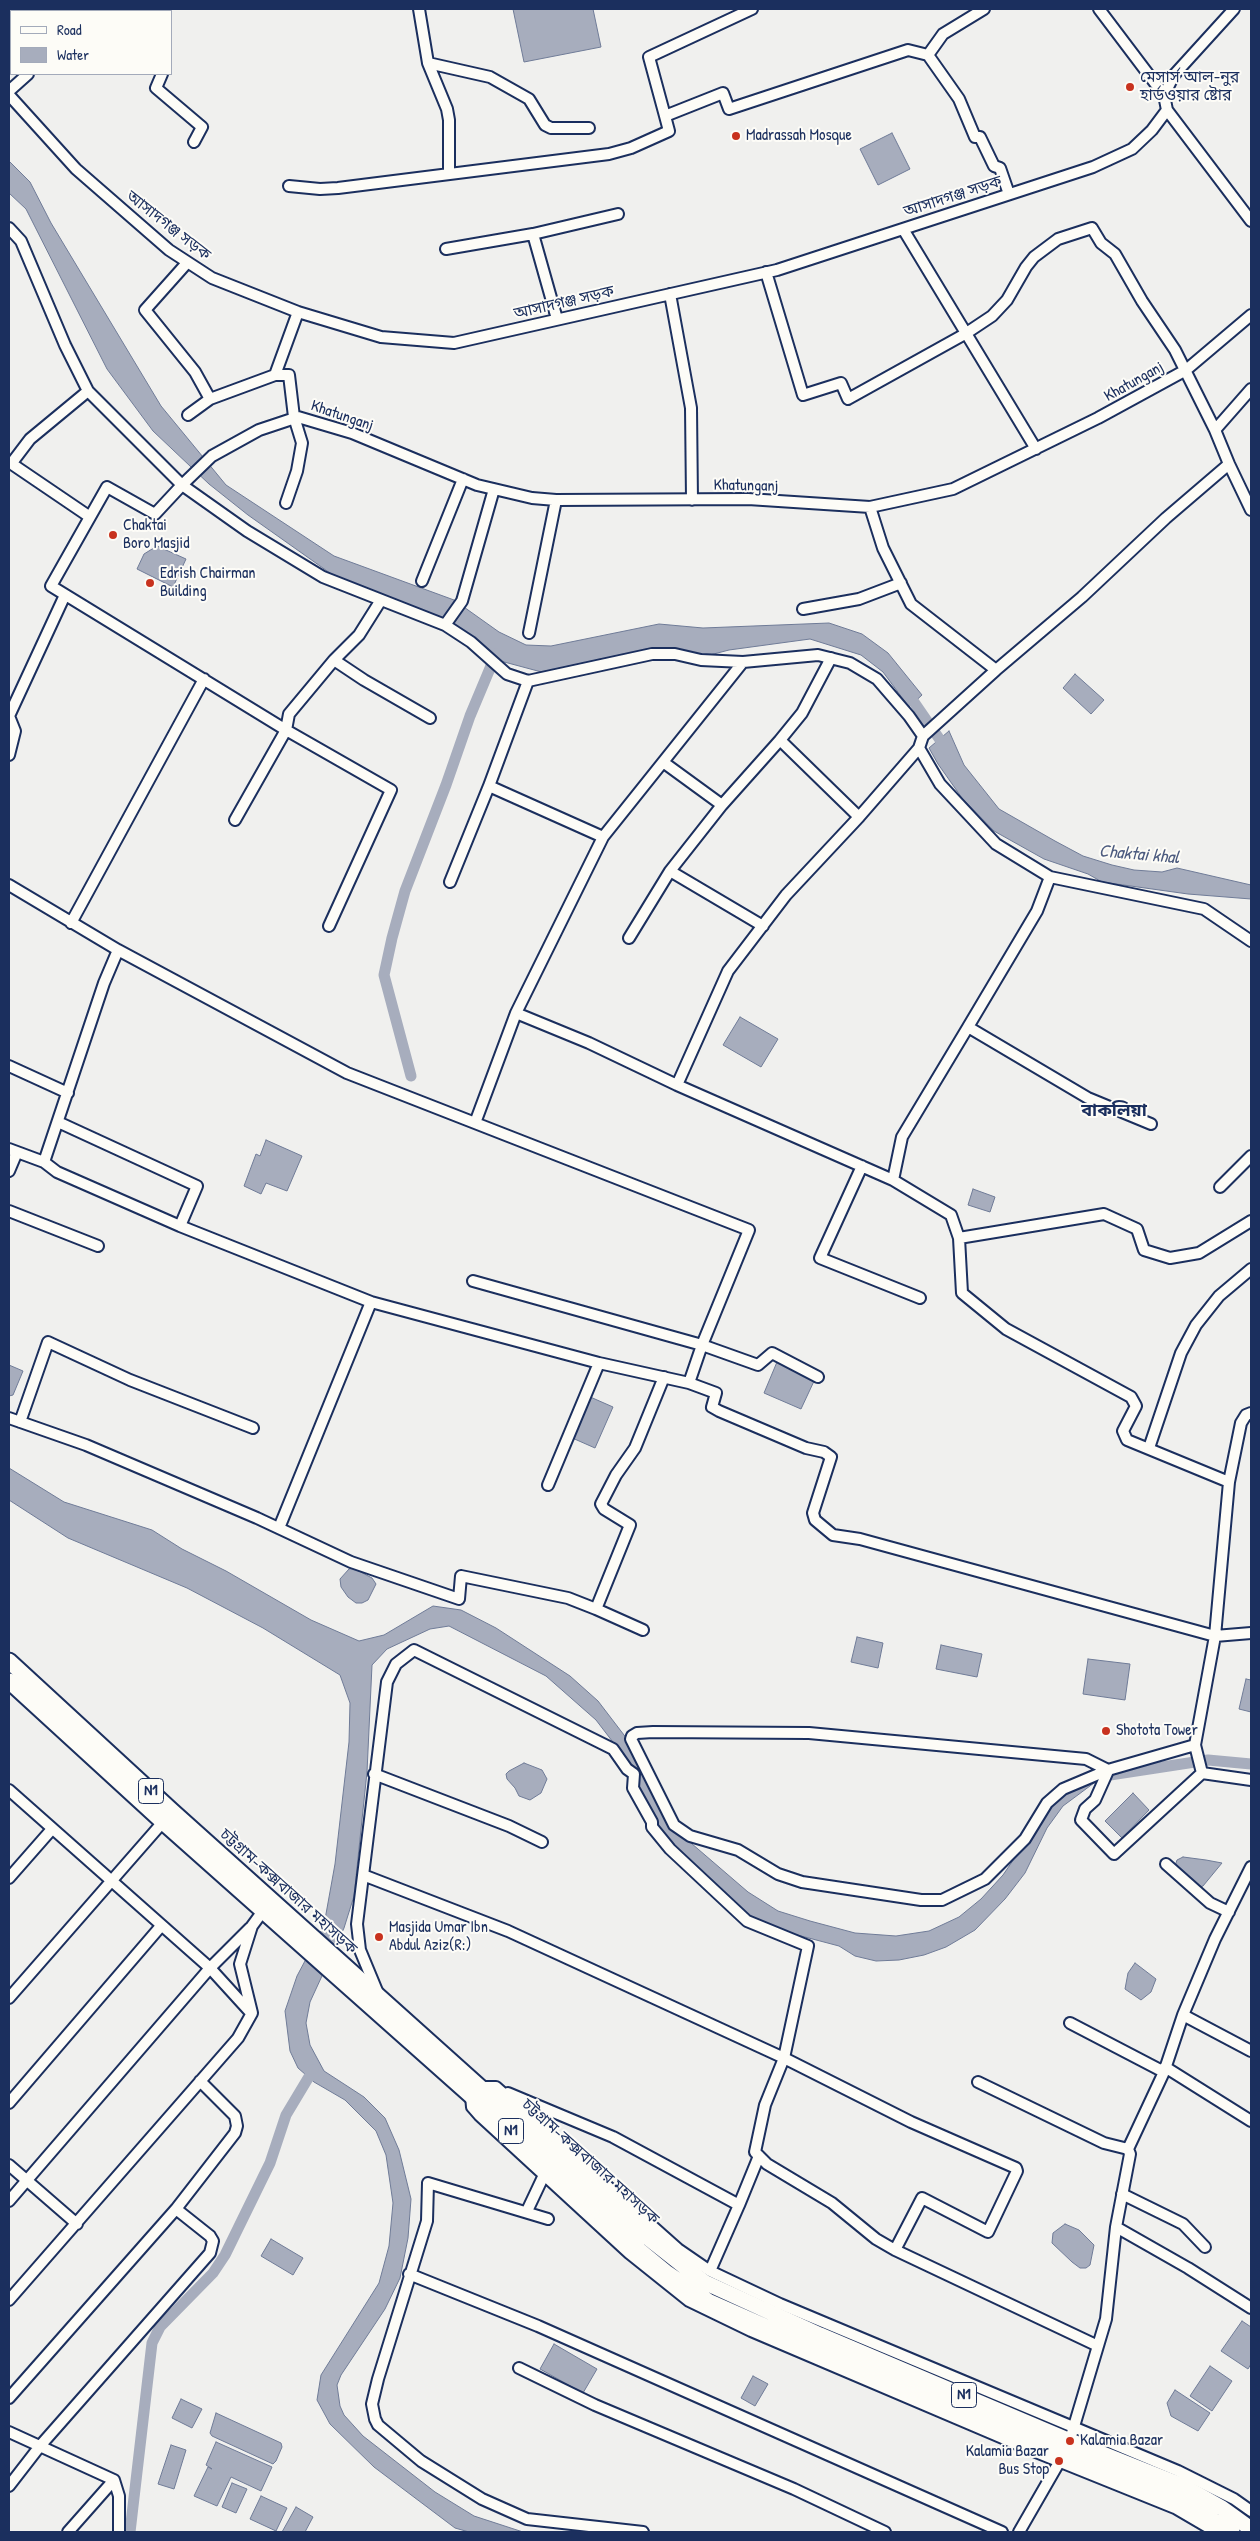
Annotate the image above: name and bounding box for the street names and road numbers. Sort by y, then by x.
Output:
street label: আসাদগঞ্জ সড়ক [901,172,1005,222]
street label: আসাদগঞ্জ সড়ক [122,187,214,265]
street label: আসাদগঞ্জ সড়ক [512,282,616,324]
street label: Khatunganj [1101,358,1167,406]
street label: Khatunganj [308,396,376,436]
street label: Khatunganj [713,476,779,496]
road number: N1 [138,1778,164,1804]
street label: চট্টগ্রাম-কক্সবাজার মহাসড়ক [215,1825,361,1959]
street label: চট্টগ্রাম-কক্সবাজার মহাসড়ক [517,2095,663,2229]
road number: N1 [498,2118,524,2144]
road number: N1 [952,2382,976,2408]

